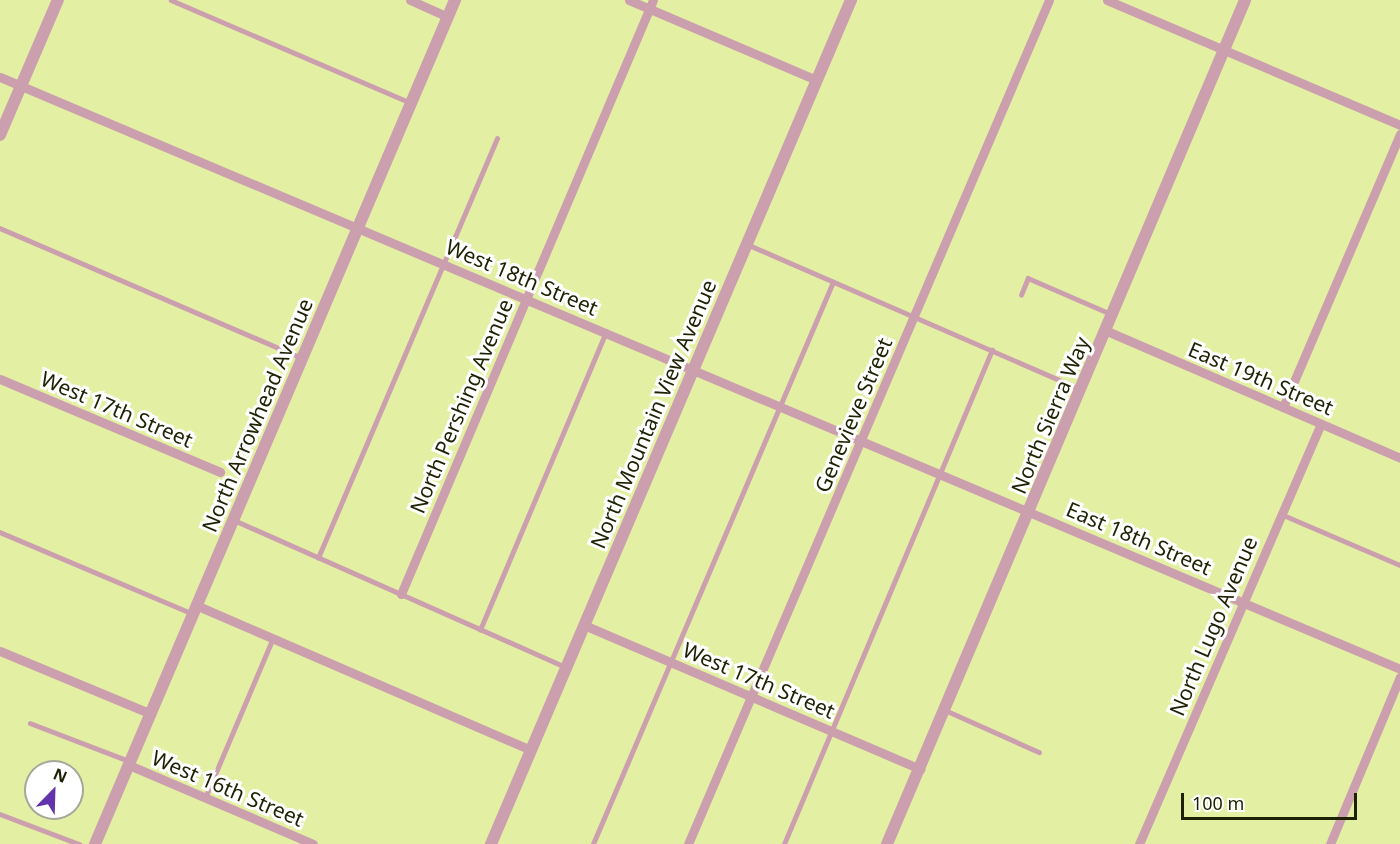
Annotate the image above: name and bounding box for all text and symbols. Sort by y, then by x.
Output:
street label: West 18th Street [442,234,602,320]
street label: North Mountain View Avenue [585,276,721,552]
street label: North Arrowhead Avenue [196,294,318,536]
street label: North Pershing Avenue [404,295,518,517]
street label: North Sierra Way [1006,333,1094,497]
street label: Genevieve Street [809,334,897,496]
street label: East 19th Street [1185,336,1337,420]
street label: West 17th Street [37,366,197,452]
street label: East 18th Street [1063,496,1215,580]
street label: North Lugo Avenue [1164,533,1262,719]
street label: West 17th Street [679,637,839,723]
street label: West 16th Street [148,745,308,831]
north arrow [24,760,84,820]
text: N [50,763,71,788]
scale bar [1184,781,1360,819]
text: 100 m [1192,791,1244,815]

